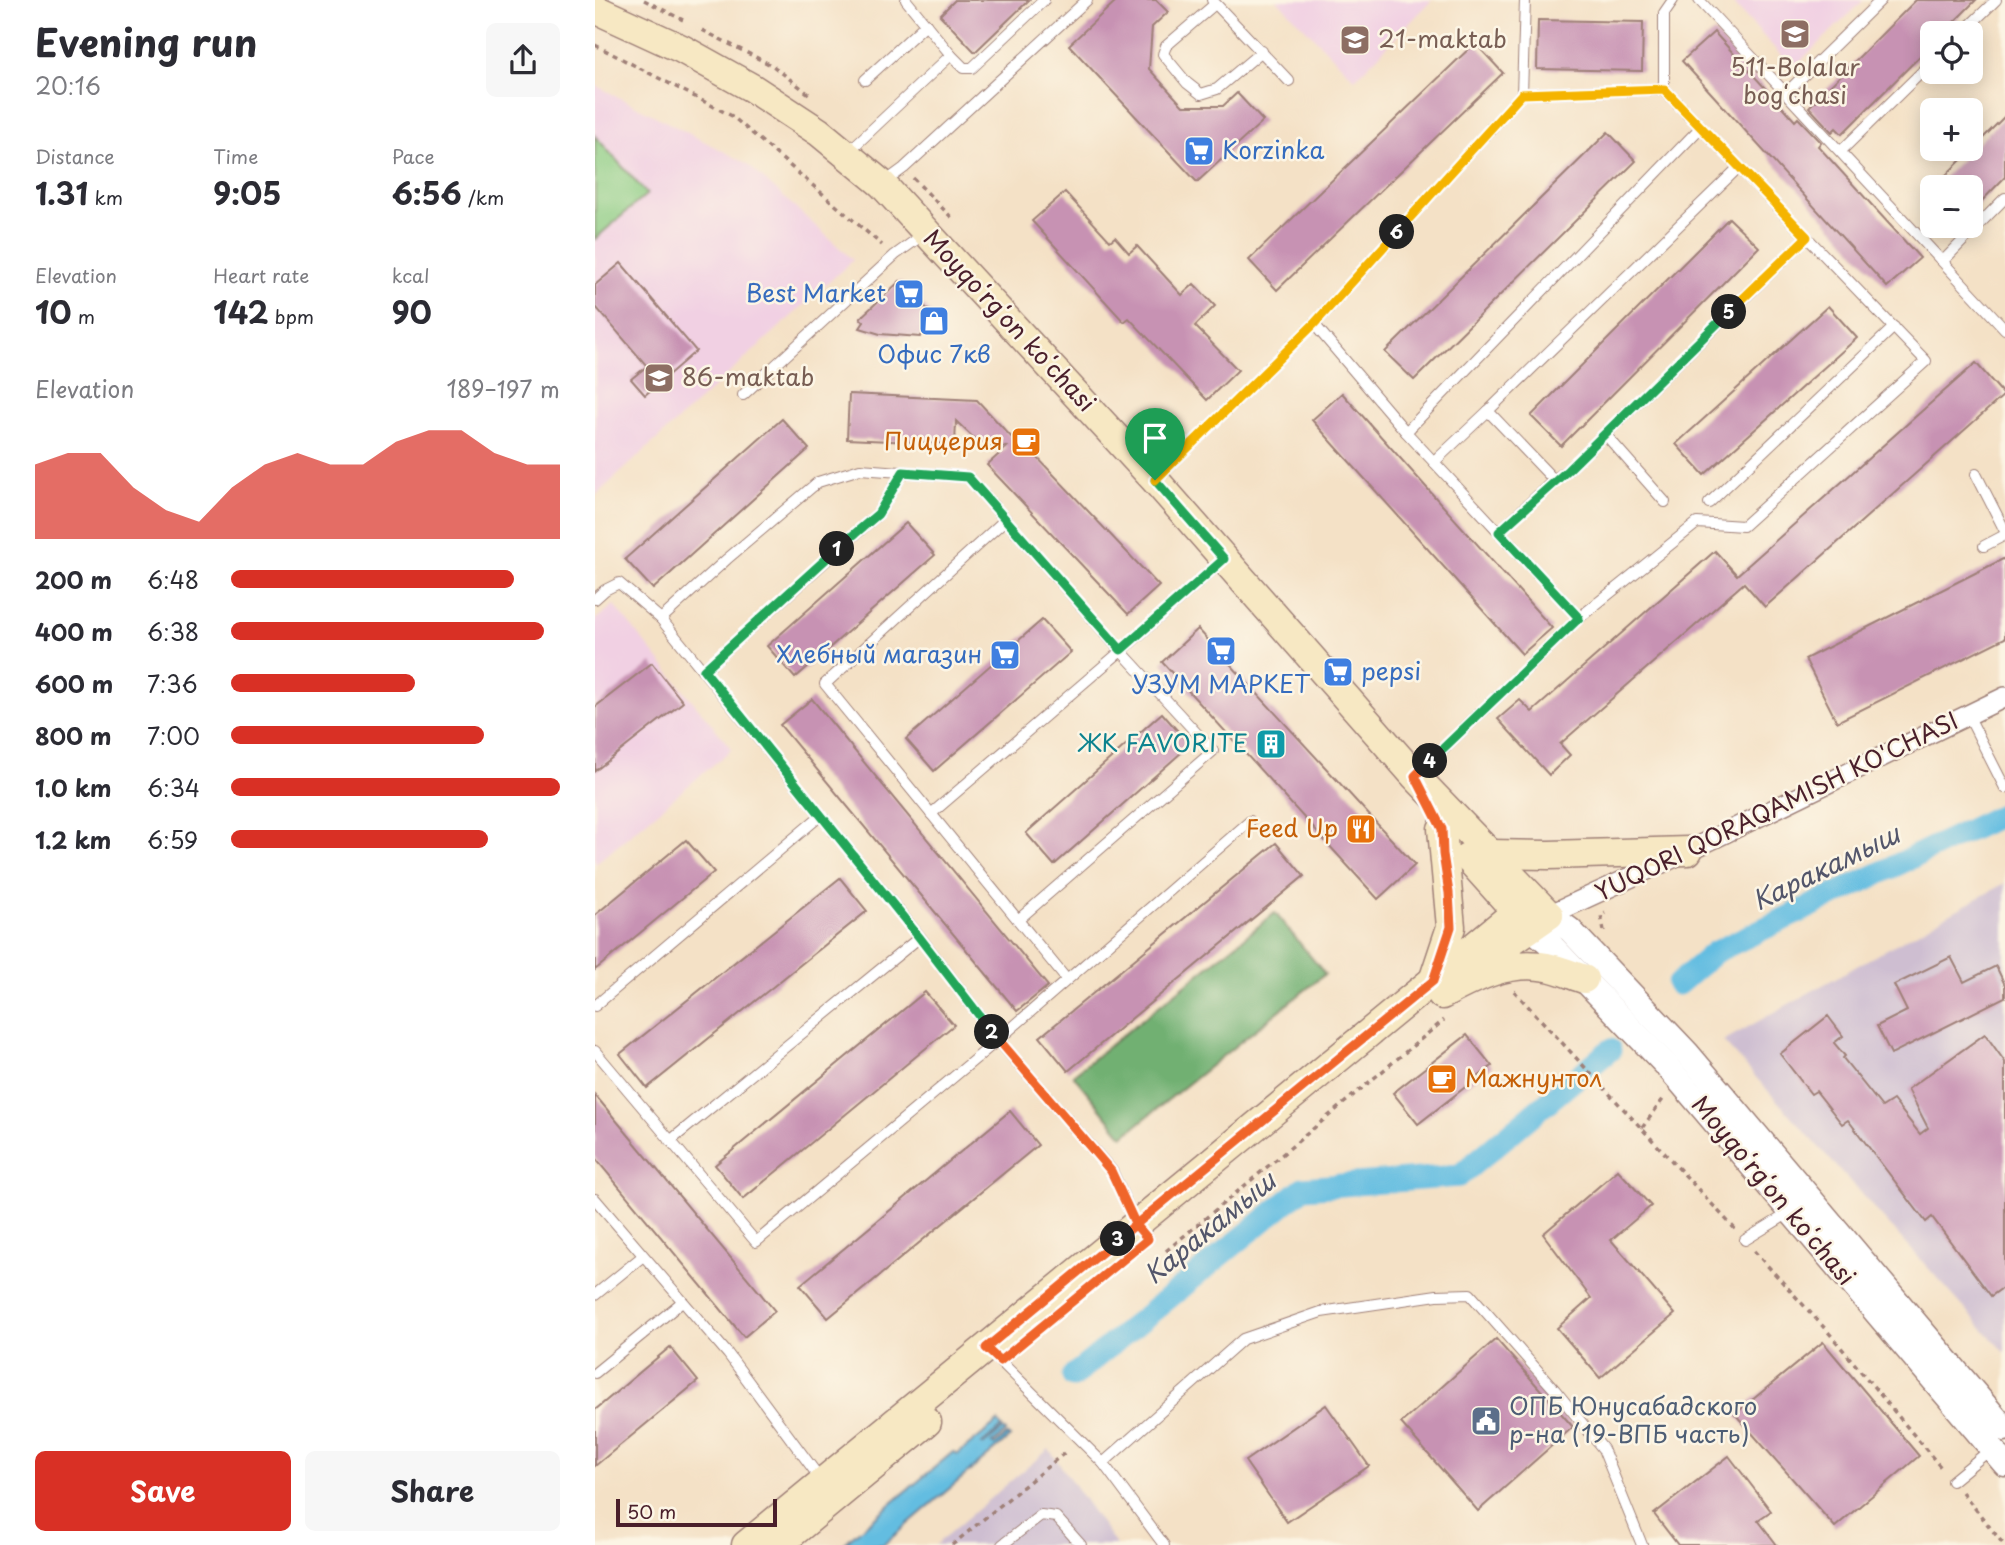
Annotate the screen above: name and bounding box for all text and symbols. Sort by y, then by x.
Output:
text: Evening run [35,13,257,70]
school or university icon: 511-Bolalar bogʻchasi [1778,17,1812,51]
place label: 21-maktab [1378,20,1507,56]
map controls [1920,21,1983,238]
button: locate [1920,21,1983,84]
button: share [486,23,560,97]
school or university icon: 21-maktab [1338,23,1372,57]
place label: 511-Bolalar bogʻchasi [1730,48,1860,112]
text: 20:16 [35,68,101,103]
button: + [1920,98,1983,161]
place label: Korzinka [1222,131,1324,167]
supermarket icon: Korzinka [1182,134,1216,168]
text: Distance [35,142,115,170]
text: Time [213,142,258,170]
text: Pace [392,142,435,170]
text: 1.31 [35,170,88,215]
text: 9:05 [213,170,281,215]
text: 6:56 [392,170,462,215]
button: − [1920,175,1983,238]
text: km [88,183,123,211]
text: /km [462,183,504,211]
pin: 6 [1379,215,1415,250]
text: 6 [1390,217,1403,245]
street label: Moyqoʻrgʻon koʻchasi [916,220,1105,419]
text: Elevation [35,261,117,289]
text: Heart rate [213,261,309,289]
text: kcal [392,261,430,289]
place label: Best Market [746,274,886,310]
supermarket icon: Best Market [892,277,926,311]
text: 10 [35,289,72,334]
text: 142 [213,289,269,334]
text: 90 [392,289,432,334]
pin: 5 [1711,294,1747,330]
text: 5 [1722,297,1735,325]
text: m [72,302,95,330]
text: bpm [269,302,314,330]
shop icon: Офис 7кв [917,304,951,338]
place label: Офис 7кв [877,335,991,371]
place label: 86-maktab [682,358,814,394]
school or university icon: 86-maktab [642,361,676,395]
text: Elevation [35,371,134,406]
text: 189–197 m [447,371,560,406]
pin [1125,408,1185,480]
icon: arrive [1136,419,1174,457]
place label: Пиццерия [884,422,1003,458]
cafe icon: Пиццерия [1009,425,1043,459]
pin: 1 [819,532,855,566]
text: 1 [832,534,841,562]
text: 200 m [35,562,112,597]
text: 6:48 [147,562,199,597]
text: 400 m [35,614,113,649]
text: 6:38 [147,614,199,649]
supermarket icon: УЗУМ МАРКЕТ [1204,634,1238,668]
place label: Хлебный магазин [777,635,982,671]
supermarket icon: Хлебный магазин [988,638,1022,672]
place label: pepsi [1361,652,1421,688]
supermarket icon: pepsi [1321,655,1355,689]
place label: УЗУМ МАРКЕТ [1132,665,1311,701]
text: 600 m [35,666,113,701]
text: 7:36 [147,666,198,701]
street label: YUQORI QORAQAMISH KO'CHASI [1588,701,1964,909]
text: 800 m [35,718,112,753]
text: 7:00 [147,718,200,753]
place label: ЖК FAVORITE [1077,724,1248,760]
building icon: ЖК FAVORITE [1254,727,1288,761]
pin: 4 [1413,744,1447,778]
text: 4 [1423,746,1436,774]
text: 1.0 km [35,770,112,805]
text: 6:34 [147,770,200,805]
place label: Feed Up [1246,809,1338,845]
restaurant icon: Feed Up [1344,812,1378,846]
water label: Каракамыш [1745,813,1907,919]
text: 1.2 km [35,822,111,857]
text: 6:59 [147,822,198,857]
pin: 2 [975,1014,1009,1050]
text: 2 [985,1017,998,1045]
place label: Мажнунтол [1465,1059,1602,1095]
cafe icon: Мажнунтол [1425,1062,1459,1096]
street label: Moyqoʻrgʻon koʻchasi [1684,1087,1865,1293]
water label: Каракамыш [1135,1160,1285,1292]
pin: 3 [1100,1222,1135,1256]
text: 3 [1111,1224,1124,1252]
place label: ОПБ Юнусабадского р-на (19-ВПБ часть) [1509,1387,1757,1451]
public building icon: ОПБ Юнусабадского р-на (19-ВПБ часть) [1469,1404,1503,1438]
button: Save [35,1451,291,1531]
button: Share [305,1451,560,1531]
scale bar [616,1496,777,1528]
text: 50 m [627,1497,676,1525]

